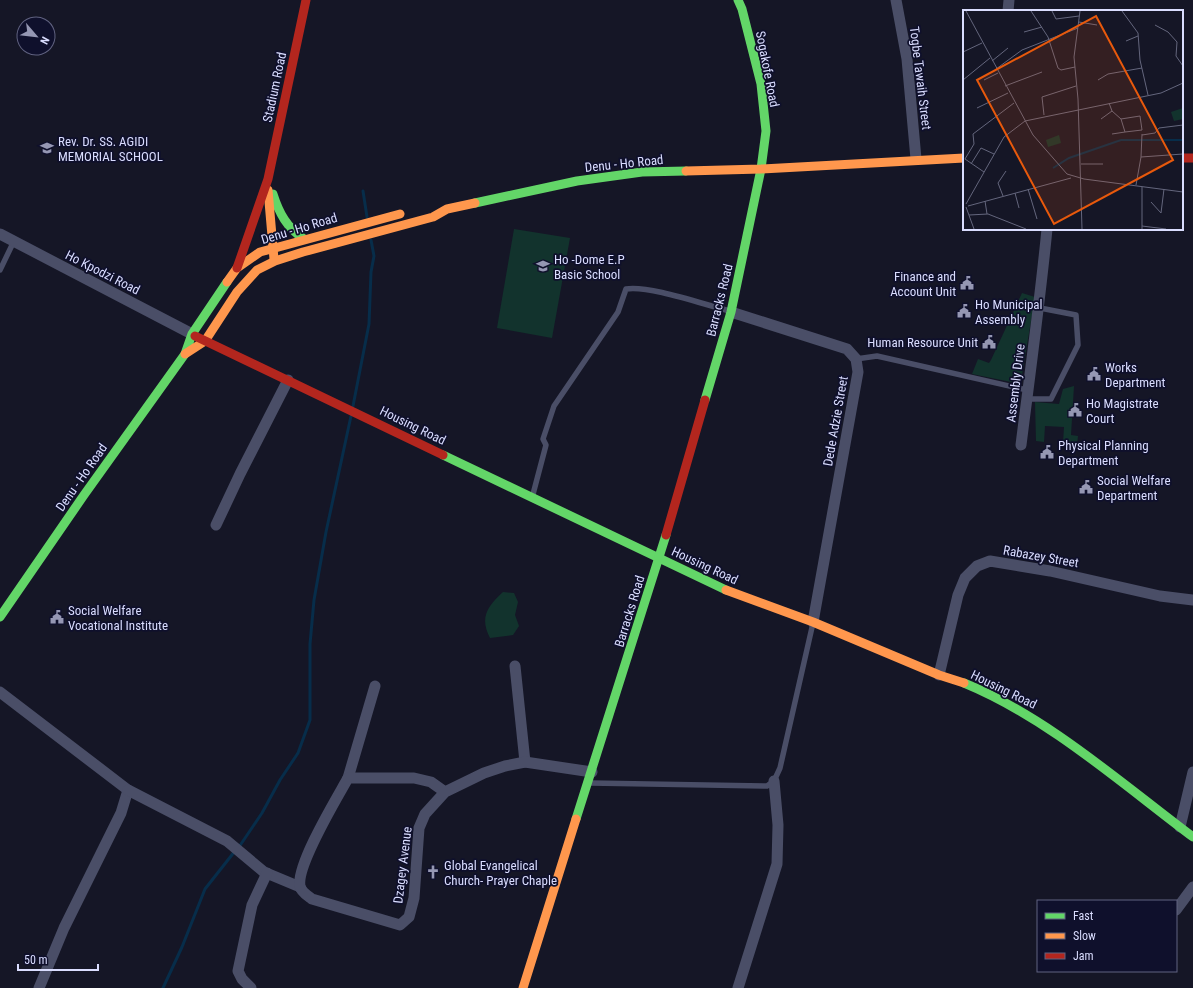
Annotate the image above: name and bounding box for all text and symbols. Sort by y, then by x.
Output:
inset map [963,10,1183,230]
north arrow [16,16,56,56]
street label: Togbe Tawaih Street [907,26,934,131]
street label: Sogakofe Road [753,30,782,109]
text: N [37,34,52,47]
street label: Stadium Road [260,51,289,124]
place label: Rev. Dr. SS. AGIDI MEMORIAL SCHOOL [58,134,163,164]
school or university icon: Rev. Dr. SS. AGIDI MEMORIAL SCHOOL [39,140,55,156]
street label: Denu - Ho Road [584,152,664,175]
street label: Denu - Ho Road [259,210,339,247]
street label: Ho Kpodzi Road [63,247,143,298]
place label: Ho -Dome E.P Basic School [554,252,625,282]
school or university icon: Ho -Dome E.P Basic School [535,258,551,274]
street label: Barracks Road [703,262,736,338]
place label: Finance and Account Unit [890,269,956,299]
public building icon: Finance and Account Unit [959,275,975,291]
place label: Ho Municipal Assembly [975,297,1043,327]
public building icon: Ho Municipal Assembly [956,303,972,319]
public building icon: Human Resource Unit [981,334,997,350]
place label: Human Resource Unit [867,335,978,350]
street label: Assembly Drive [1003,343,1028,423]
place label: Works Department [1105,360,1165,390]
public building icon: Works Department [1086,366,1102,382]
street label: Dede Adzie Street [820,375,851,467]
place label: Ho Magistrate Court [1086,396,1159,426]
public building icon: Ho Magistrate Court [1067,402,1083,418]
street label: Housing Road [377,403,448,448]
place label: Physical Planning Department [1058,438,1149,468]
street label: Denu - Ho Road [53,441,110,514]
public building icon: Physical Planning Department [1039,444,1055,460]
place label: Social Welfare Department [1097,473,1171,503]
public building icon: Social Welfare Department [1078,479,1094,495]
street label: Rabazey Street [1002,542,1080,571]
street label: Housing Road [669,544,740,587]
street label: Barracks Road [611,574,647,649]
place label: Social Welfare Vocational Institute [68,603,168,633]
public building icon: Social Welfare Vocational Institute [49,609,65,625]
street label: Housing Road [968,667,1039,712]
street label: Dzagey Avenue [390,826,415,904]
place label: Global Evangelical Church- Prayer Chaple [444,858,557,888]
church icon: Global Evangelical Church- Prayer Chaple [425,864,441,880]
legend [1037,900,1177,972]
text: Fast [1073,909,1094,923]
text: Slow [1073,929,1096,943]
scale bar [18,946,98,972]
text: Jam [1073,949,1094,963]
text: 50 m [24,953,48,967]

